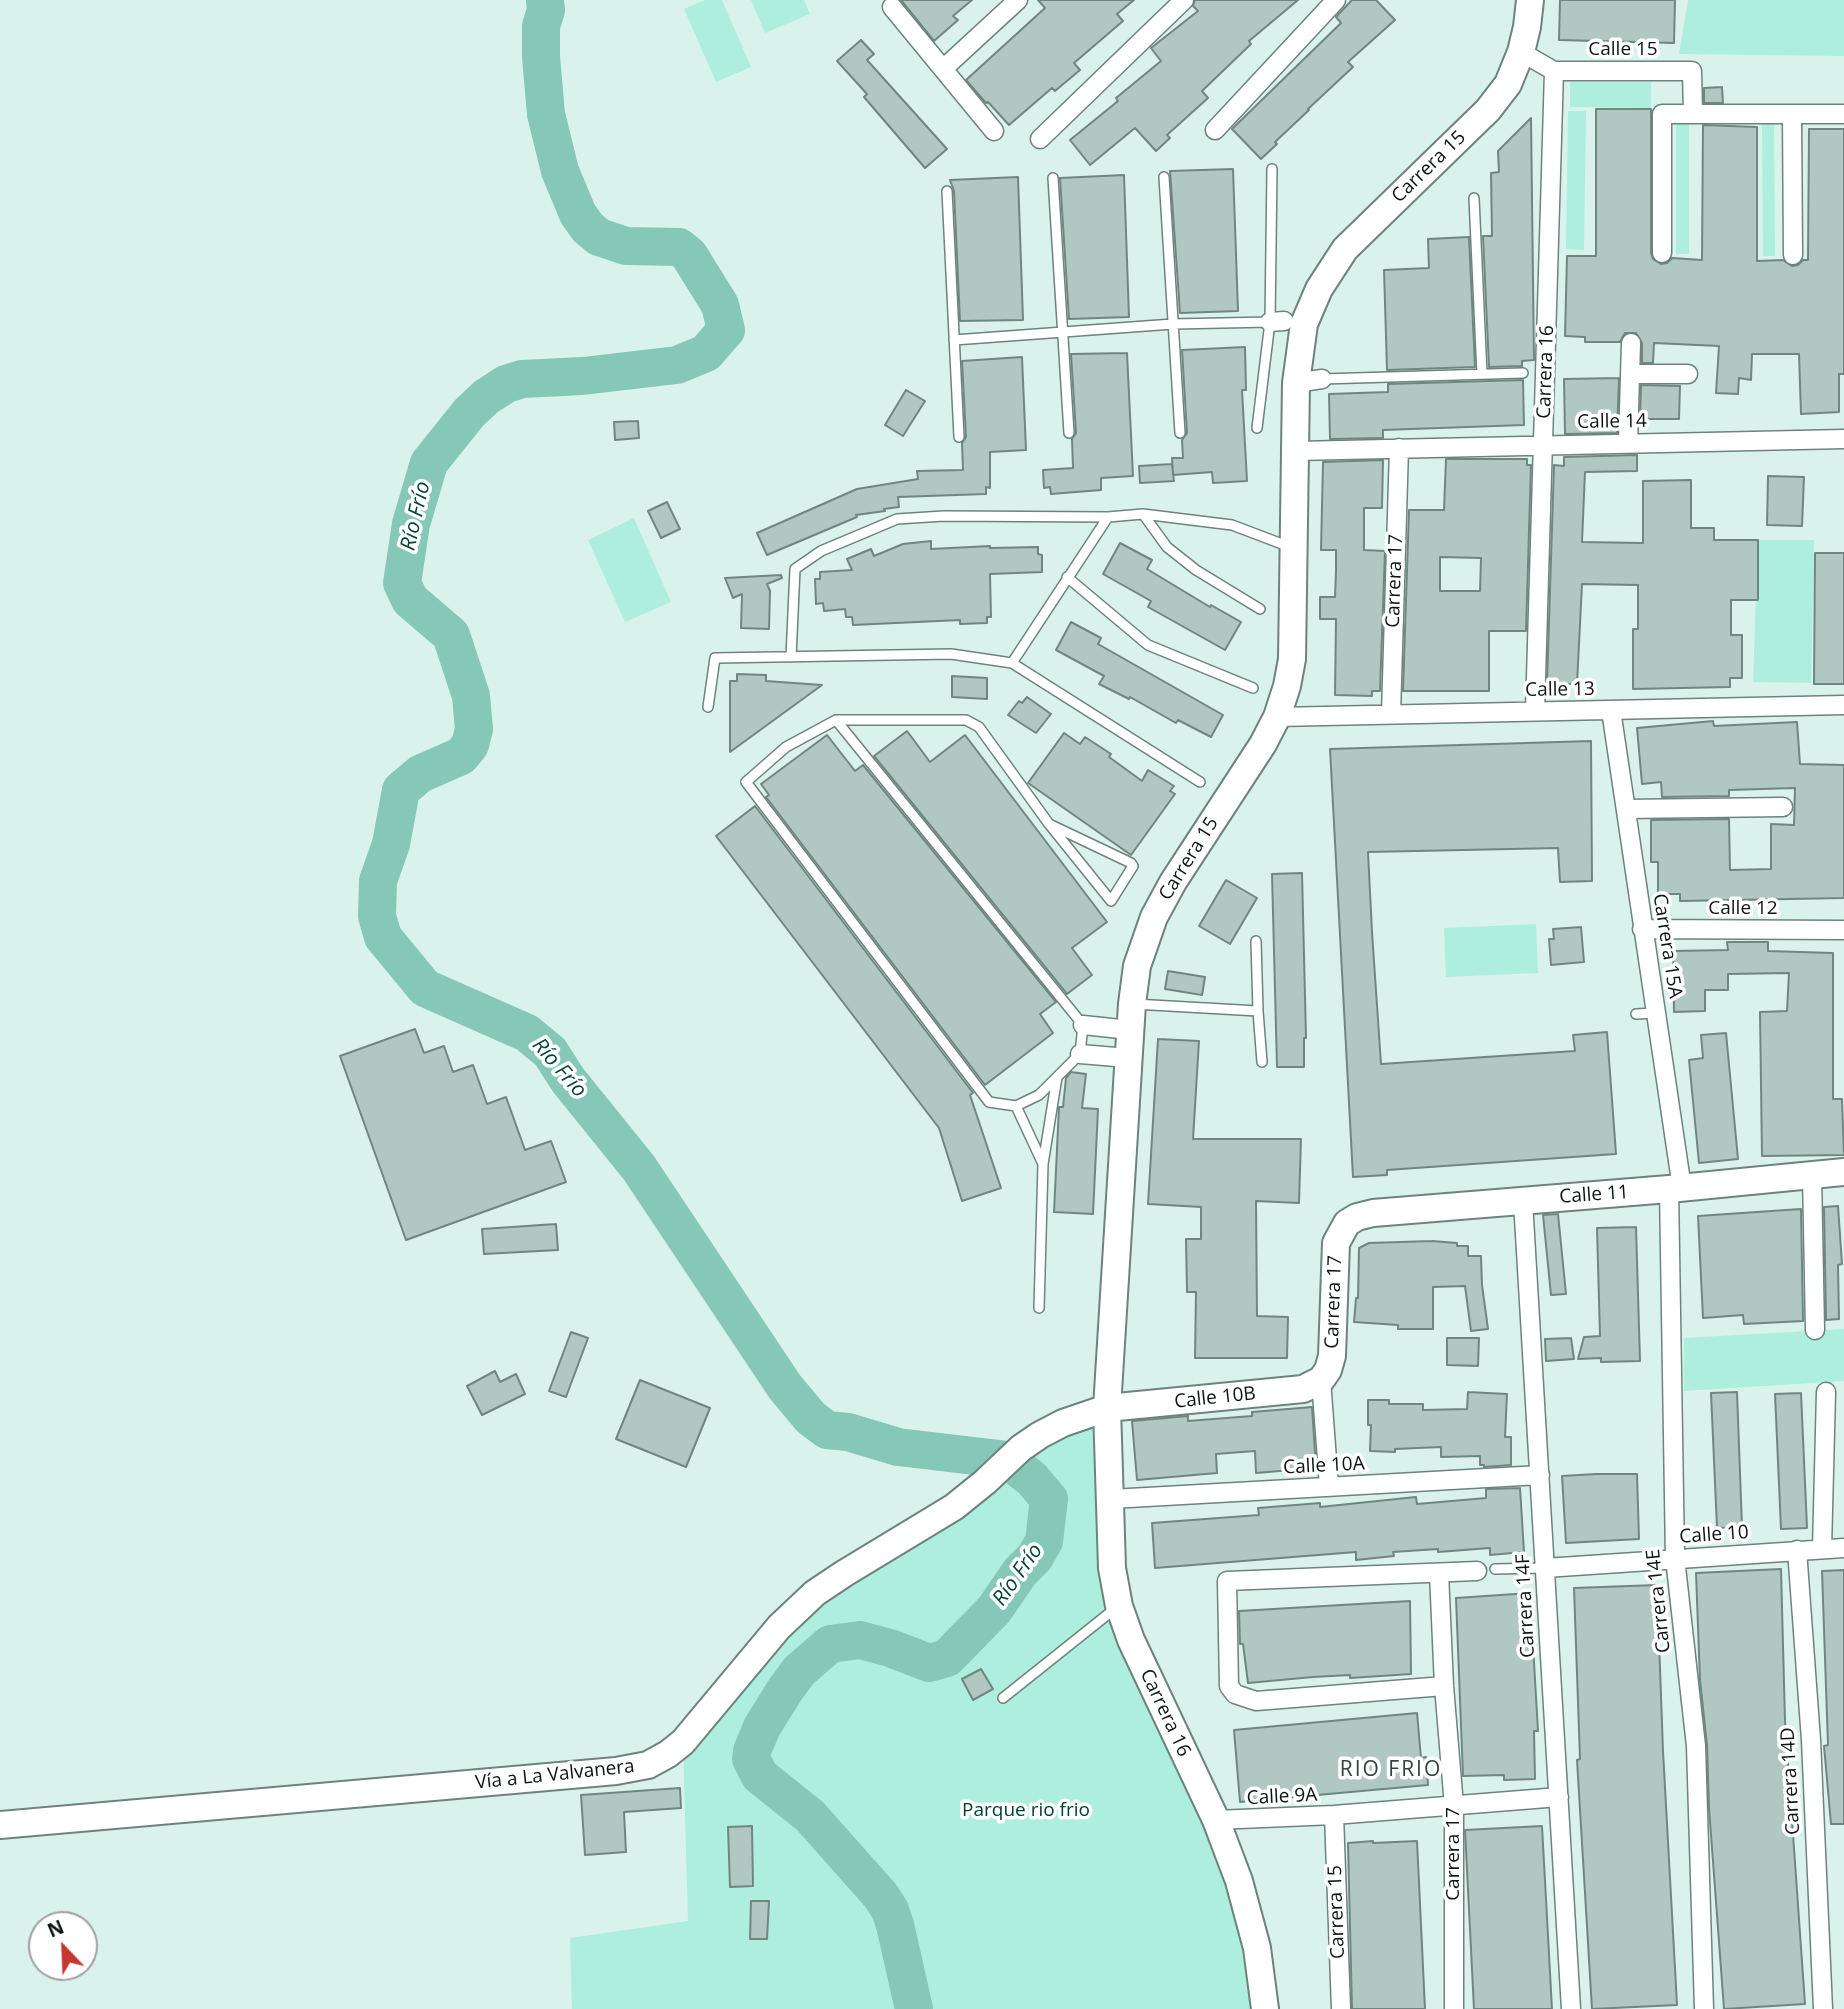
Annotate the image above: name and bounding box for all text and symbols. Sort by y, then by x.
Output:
street label: Calle 15 [1588,39,1658,61]
street label: Carrera 15 [1387,126,1471,208]
street label: Carrera 16 [1533,325,1559,419]
street label: Calle 14 [1577,410,1647,434]
water label: Río Frío [396,479,436,553]
street label: Carrera 17 [1382,534,1408,628]
street label: Calle 13 [1525,678,1595,702]
street label: Carrera 15 [1155,813,1223,905]
street label: Carrera 15A [1647,892,1687,1000]
street label: Calle 12 [1708,898,1778,920]
water label: Río Frío [527,1033,591,1103]
street label: Calle 11 [1559,1181,1629,1209]
street label: Carrera 17 [1321,1255,1347,1349]
street label: Calle 10B [1173,1382,1257,1414]
street label: Calle 10A [1283,1452,1365,1480]
street label: Calle 10 [1679,1521,1749,1549]
water label: Río Frío [988,1539,1048,1611]
street label: Carrera 14E [1642,1548,1676,1654]
street label: Carrera 14F [1512,1554,1540,1658]
street label: Carrera 16 [1135,1666,1195,1760]
street label: Carrera 14D [1777,1727,1805,1835]
street label: Vía a La Valvanera [474,1755,636,1795]
district label: RIO FRIO [1341,1757,1441,1783]
street label: Calle 9A [1246,1784,1318,1810]
park label: Parque rio frio [962,1800,1090,1822]
street label: Carrera 17 [1443,1807,1465,1901]
street label: Carrera 15 [1324,1865,1350,1959]
north arrow [28,1911,98,1981]
text: N [43,1914,68,1943]

